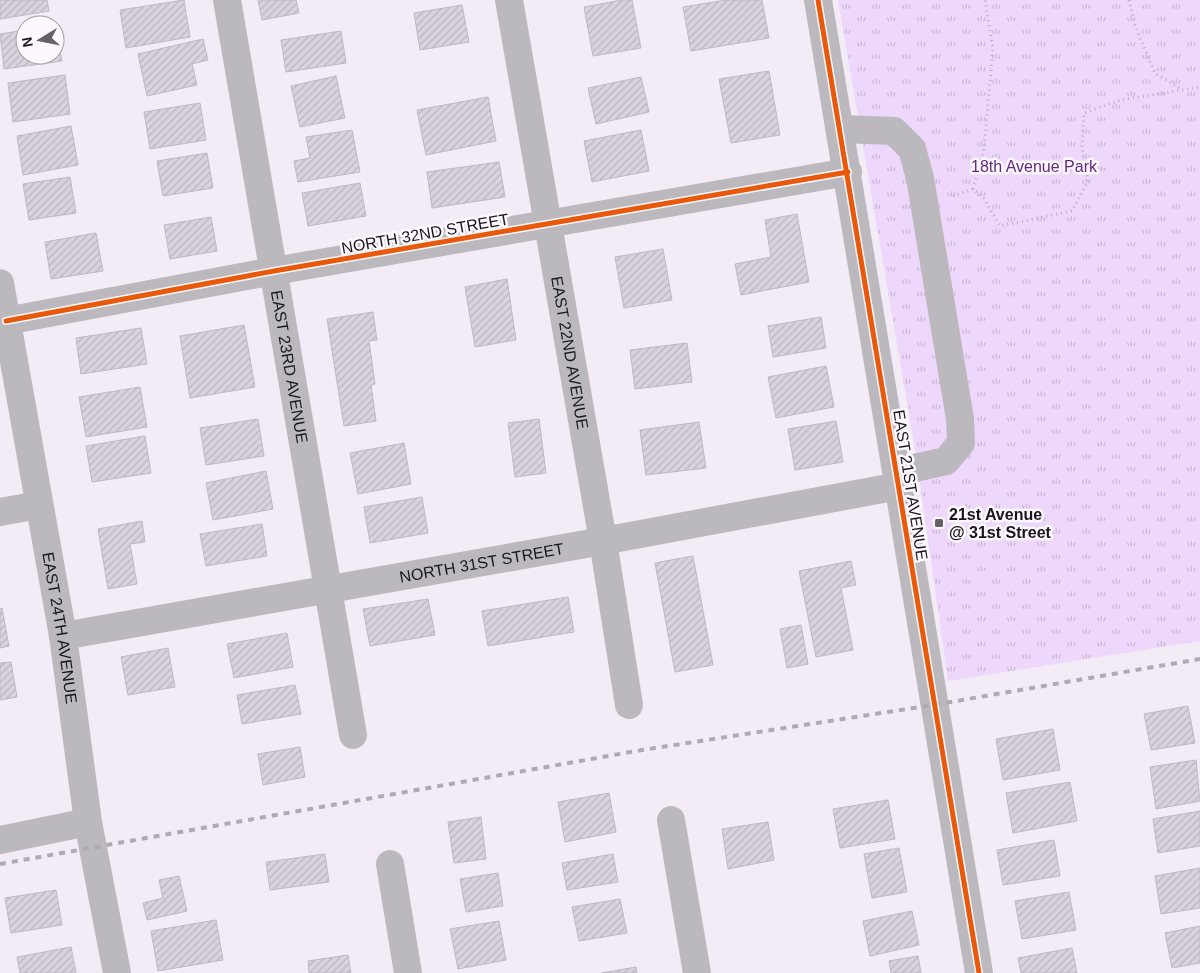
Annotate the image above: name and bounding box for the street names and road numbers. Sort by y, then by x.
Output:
street label: NORTH 32ND STREET [340,210,510,257]
street label: EAST 22ND AVENUE [548,275,591,431]
street label: EAST 23RD AVENUE [268,289,311,445]
street label: EAST 21ST AVENUE [890,409,931,562]
street label: NORTH 31ST STREET [398,540,565,586]
street label: EAST 24TH AVENUE [39,551,80,705]

